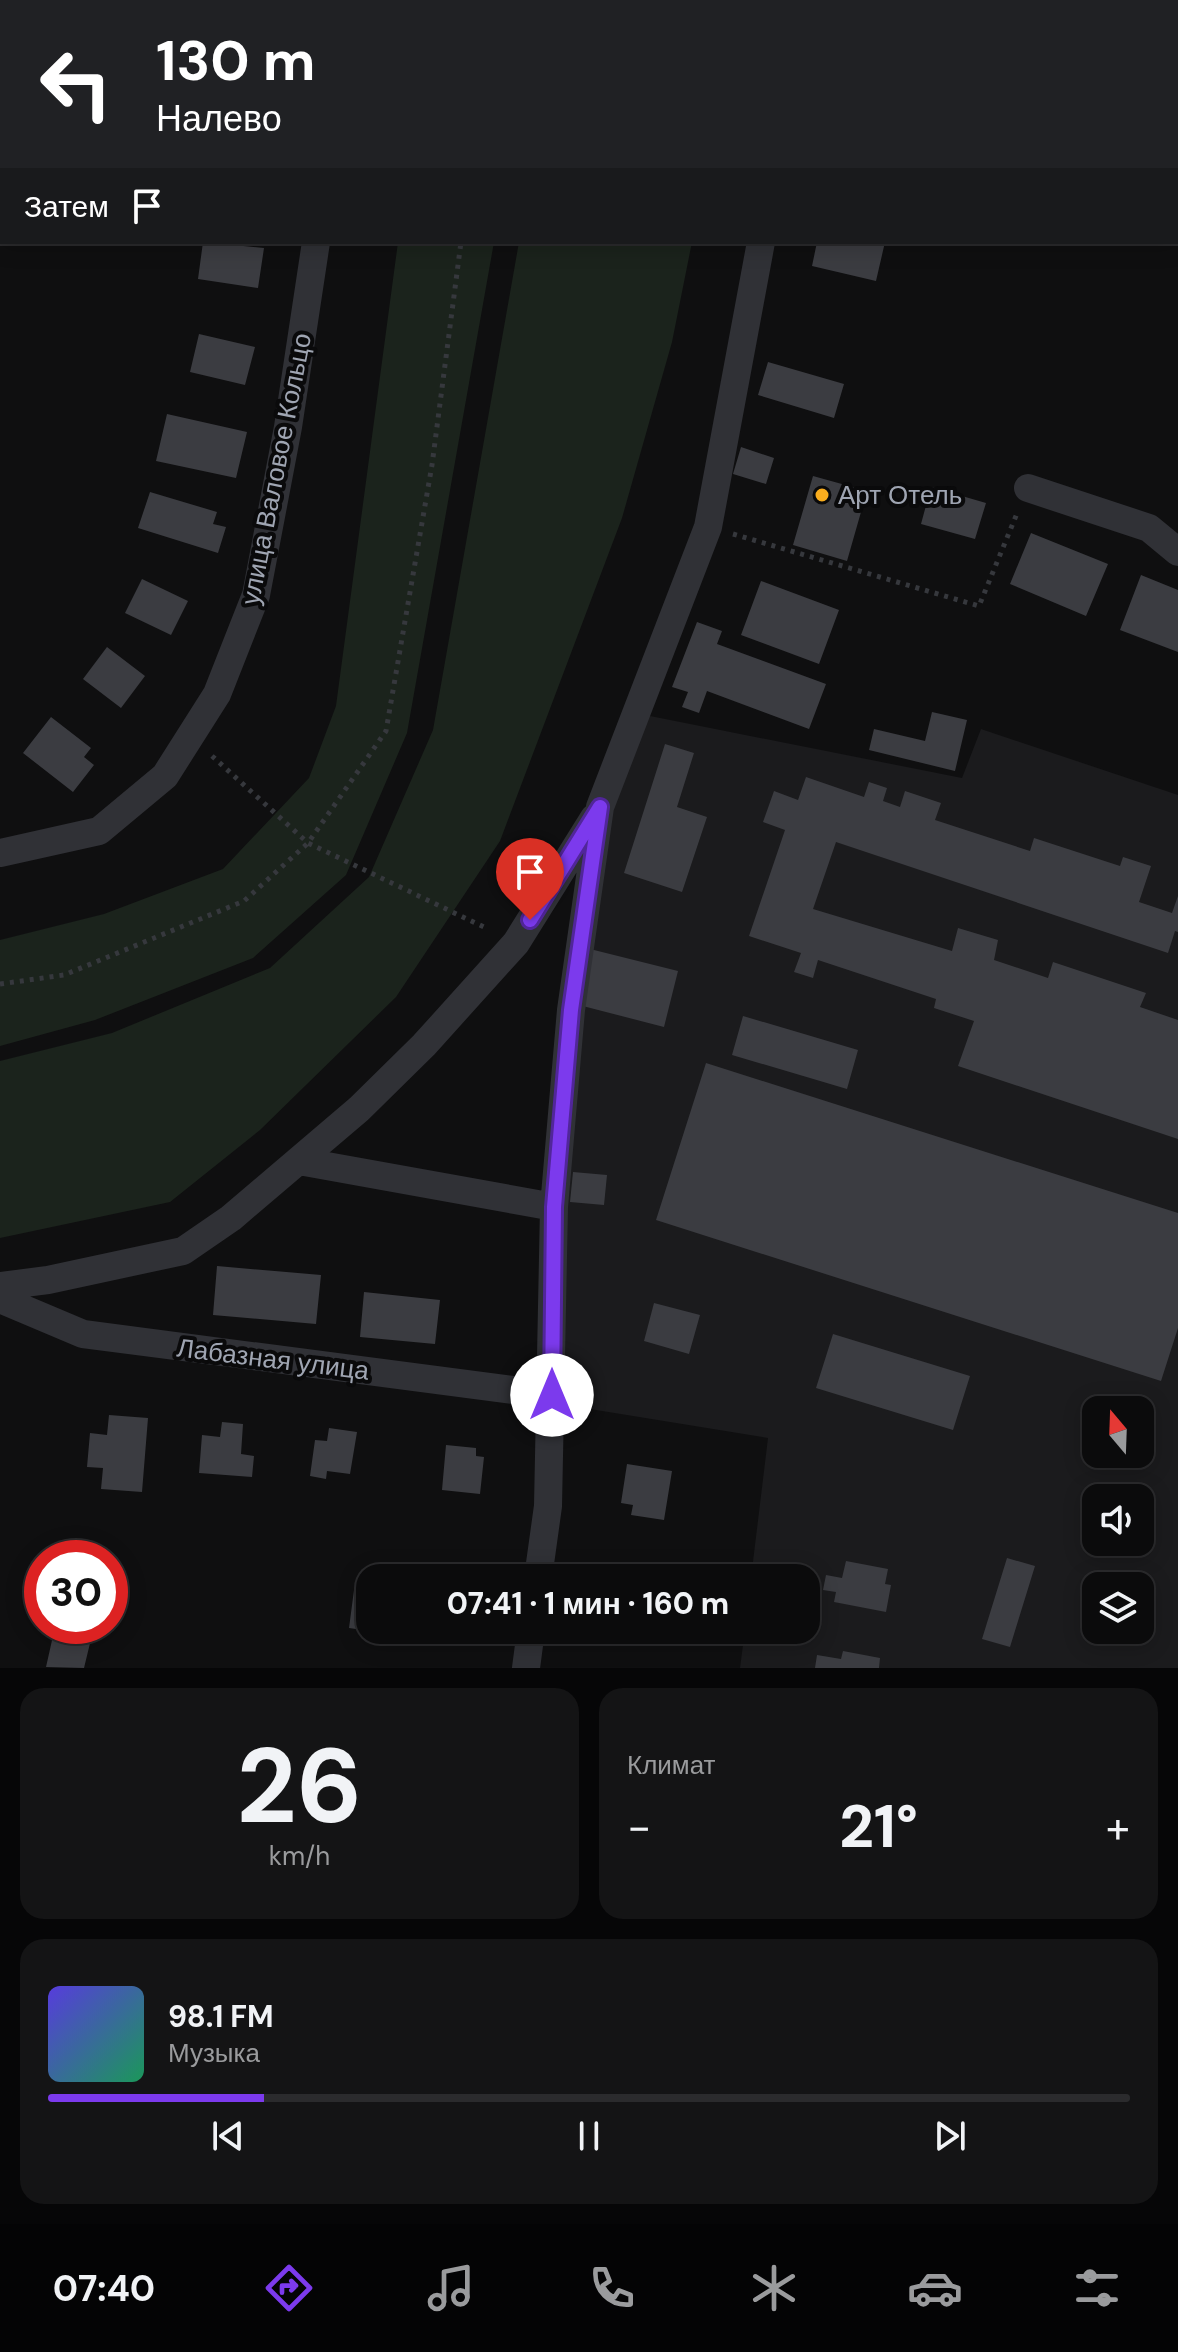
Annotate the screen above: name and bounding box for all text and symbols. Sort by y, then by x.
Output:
text: 130 m [156,24,315,97]
icon: left [24,32,128,136]
text: Налево [156,95,282,142]
icon: arrive [125,184,169,228]
text: Затем [24,187,109,226]
street label: улица Валовое Кольцо [233,330,319,608]
place label: Арт Отель [838,478,962,512]
marker: Арт Отель [813,486,831,504]
pin [496,838,564,920]
icon: arrive [508,850,552,894]
street label: Лабазная улица [175,1330,371,1388]
position arrow [510,1353,594,1437]
north arrow [1082,1396,1154,1468]
map controls [1082,1396,1154,1644]
button: sound [1082,1484,1154,1556]
speed limit sign: 30 [24,1540,128,1644]
button: layers [1082,1572,1154,1644]
text: 07:41 · 1 мин · 160 m [447,1584,729,1623]
text: 26 [237,1719,362,1854]
text: Климат [627,1748,716,1782]
text: 21° [839,1787,918,1866]
text: − [627,1798,651,1856]
text: + [1106,1798,1130,1856]
text: km/h [269,1839,330,1873]
text: 98.1 FM [168,1997,274,2036]
text: Музыка [168,2036,260,2070]
icon: previous [206,2114,250,2158]
icon: pause [567,2114,611,2158]
icon: next [928,2114,972,2158]
icon: directions [261,2260,317,2316]
icon: music [423,2260,479,2316]
icon: phone [584,2260,640,2316]
icon: climate [746,2260,802,2316]
icon: car [907,2260,963,2316]
icon: filters [1069,2260,1125,2316]
text: 07:40 [53,2265,155,2312]

